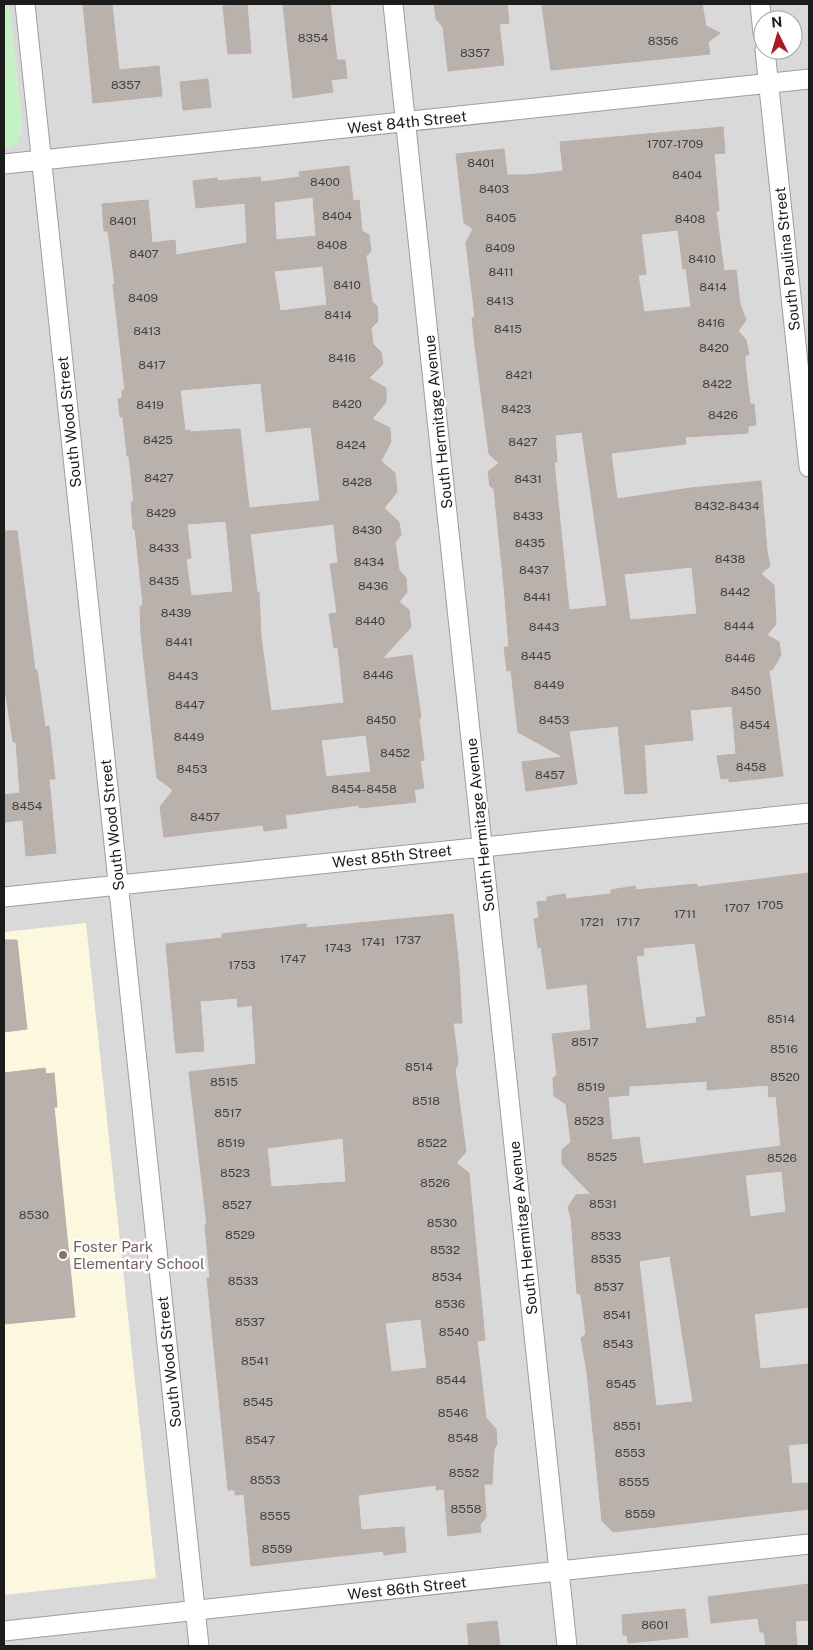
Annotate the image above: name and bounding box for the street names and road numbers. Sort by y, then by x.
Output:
street label: West 84th Street [346,107,468,137]
street label: South Paulina Street [771,186,803,332]
street label: South Hermitage Avenue [420,334,456,510]
street label: South Wood Street [54,355,84,489]
street label: South Hermitage Avenue [462,737,498,913]
street label: South Wood Street [97,758,127,892]
street label: West 85th Street [331,841,453,871]
street label: South Hermitage Avenue [505,1140,541,1316]
street label: South Wood Street [154,1295,184,1429]
street label: West 86th Street [347,1573,468,1603]

